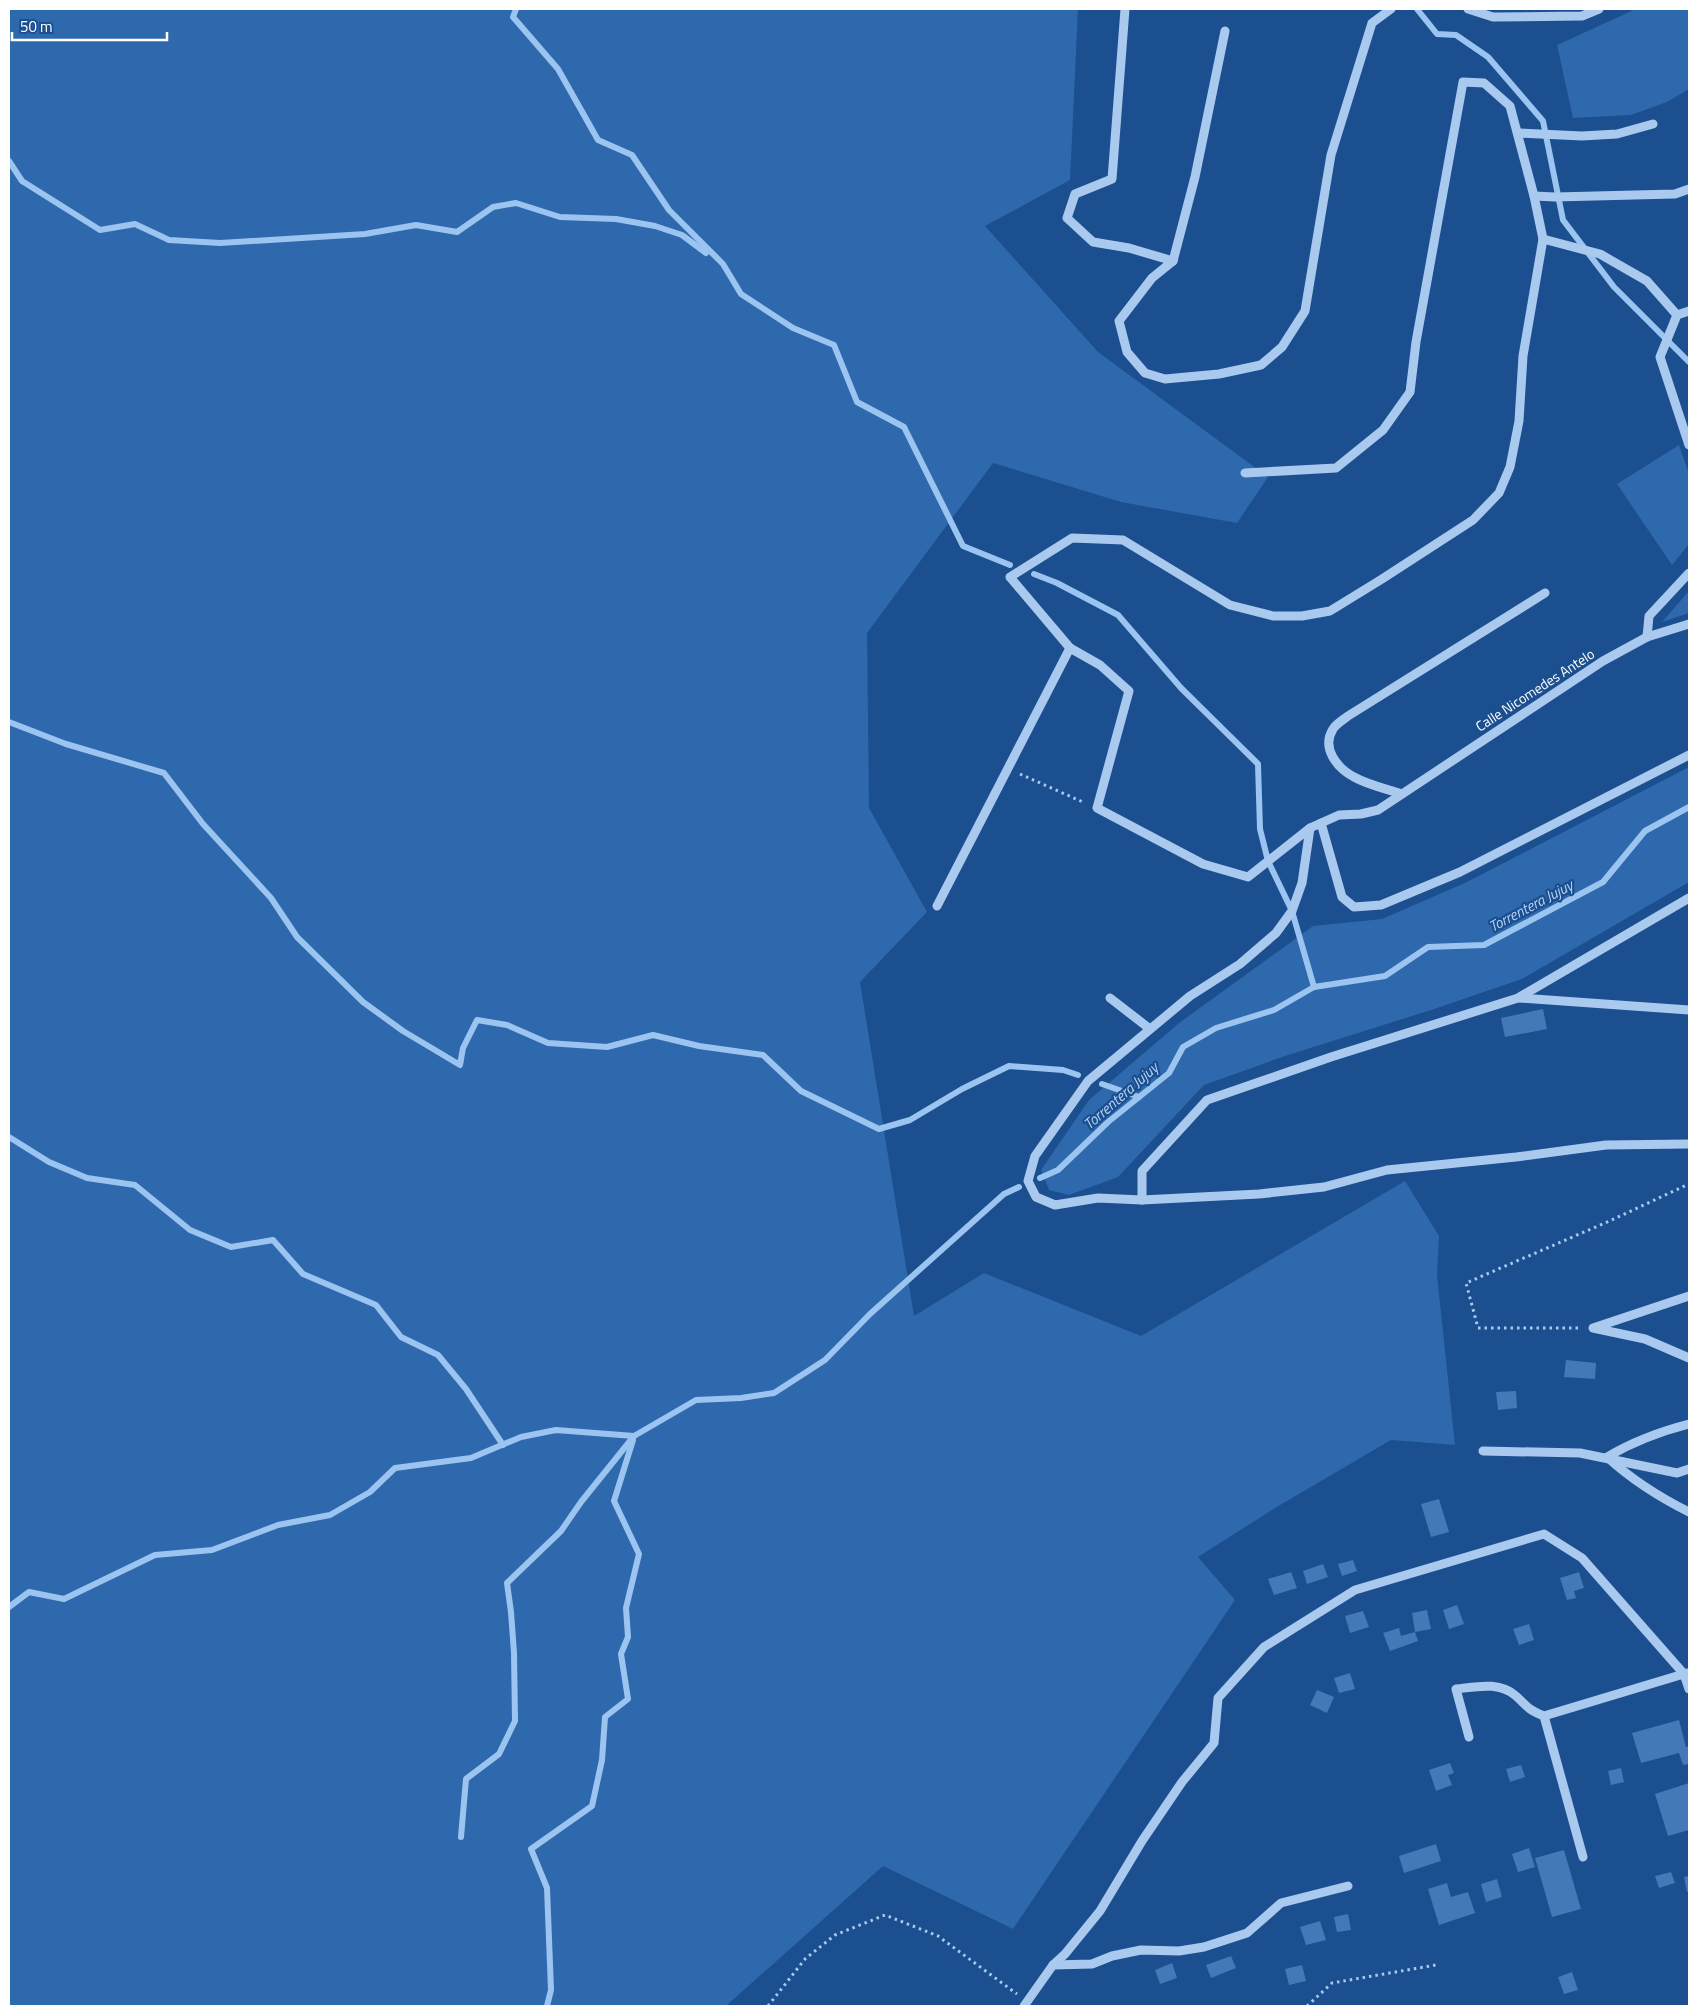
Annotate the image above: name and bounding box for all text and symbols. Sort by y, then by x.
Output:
scale bar [12,10,168,42]
text: 50 m [20,15,53,38]
street label: Calle Nicomedes Antelo [1471,643,1599,736]
water label: Torrentera Jujuy [1484,873,1579,937]
water label: Torrentera Jujuy [1078,1055,1165,1135]

